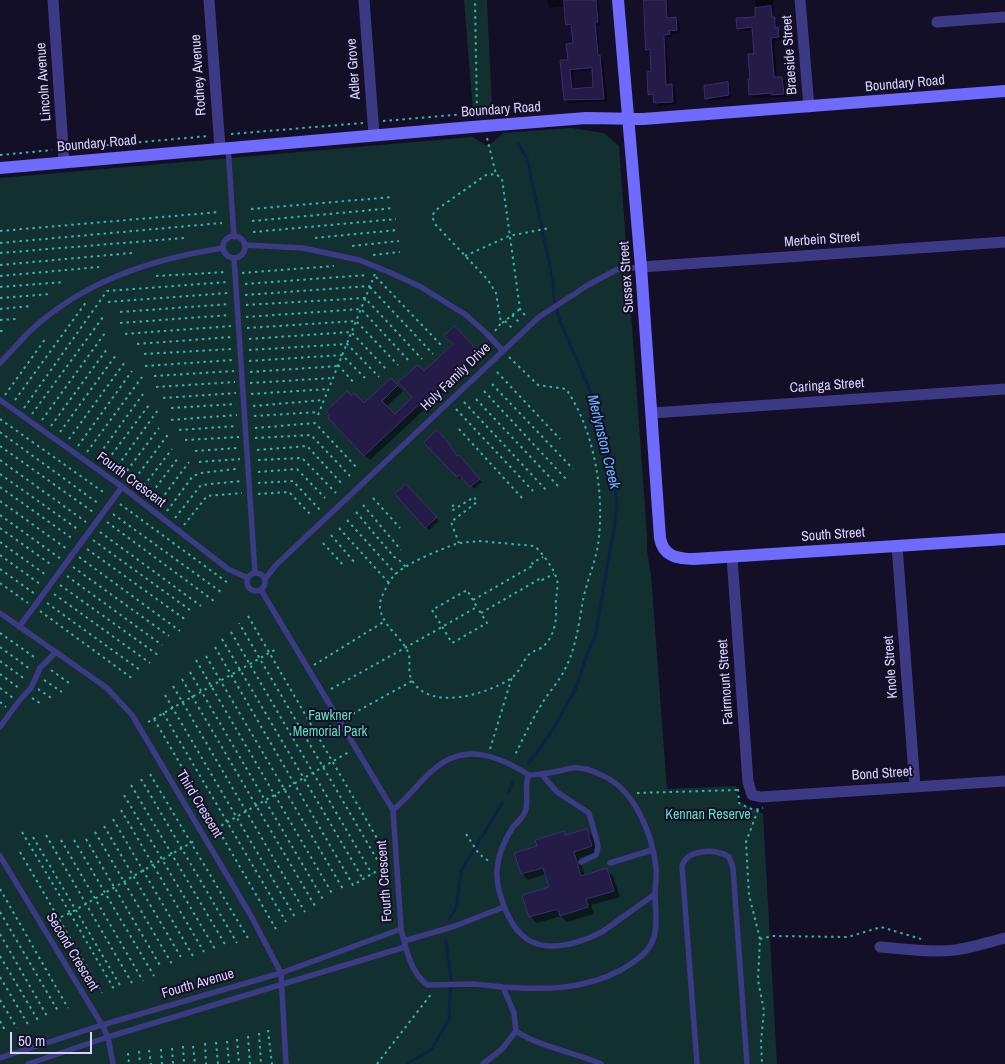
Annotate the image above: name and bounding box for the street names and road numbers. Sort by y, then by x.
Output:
street label: Braeside Street [779,15,801,95]
street label: Rodney Avenue [188,34,210,116]
street label: Adler Grove [343,38,365,100]
street label: Lincoln Avenue [33,42,55,122]
street label: Boundary Road [865,72,945,96]
street label: Boundary Road [461,99,541,121]
street label: Boundary Road [57,132,137,156]
street label: Merbein Street [784,229,860,251]
street label: Sussex Street [616,241,638,313]
street label: Holy Family Drive [418,339,494,415]
street label: Caringa Street [789,375,865,397]
street label: Fourth Crescent [93,449,169,511]
street label: South Street [801,524,865,546]
street label: Knole Street [880,635,902,699]
street label: Fairmount Street [715,639,737,725]
street label: Bond Street [851,764,913,784]
street label: Third Crescent [172,767,226,841]
street label: Fourth Crescent [374,840,396,922]
street label: Second Crescent [42,910,102,994]
street label: Fourth Avenue [160,966,236,1002]

